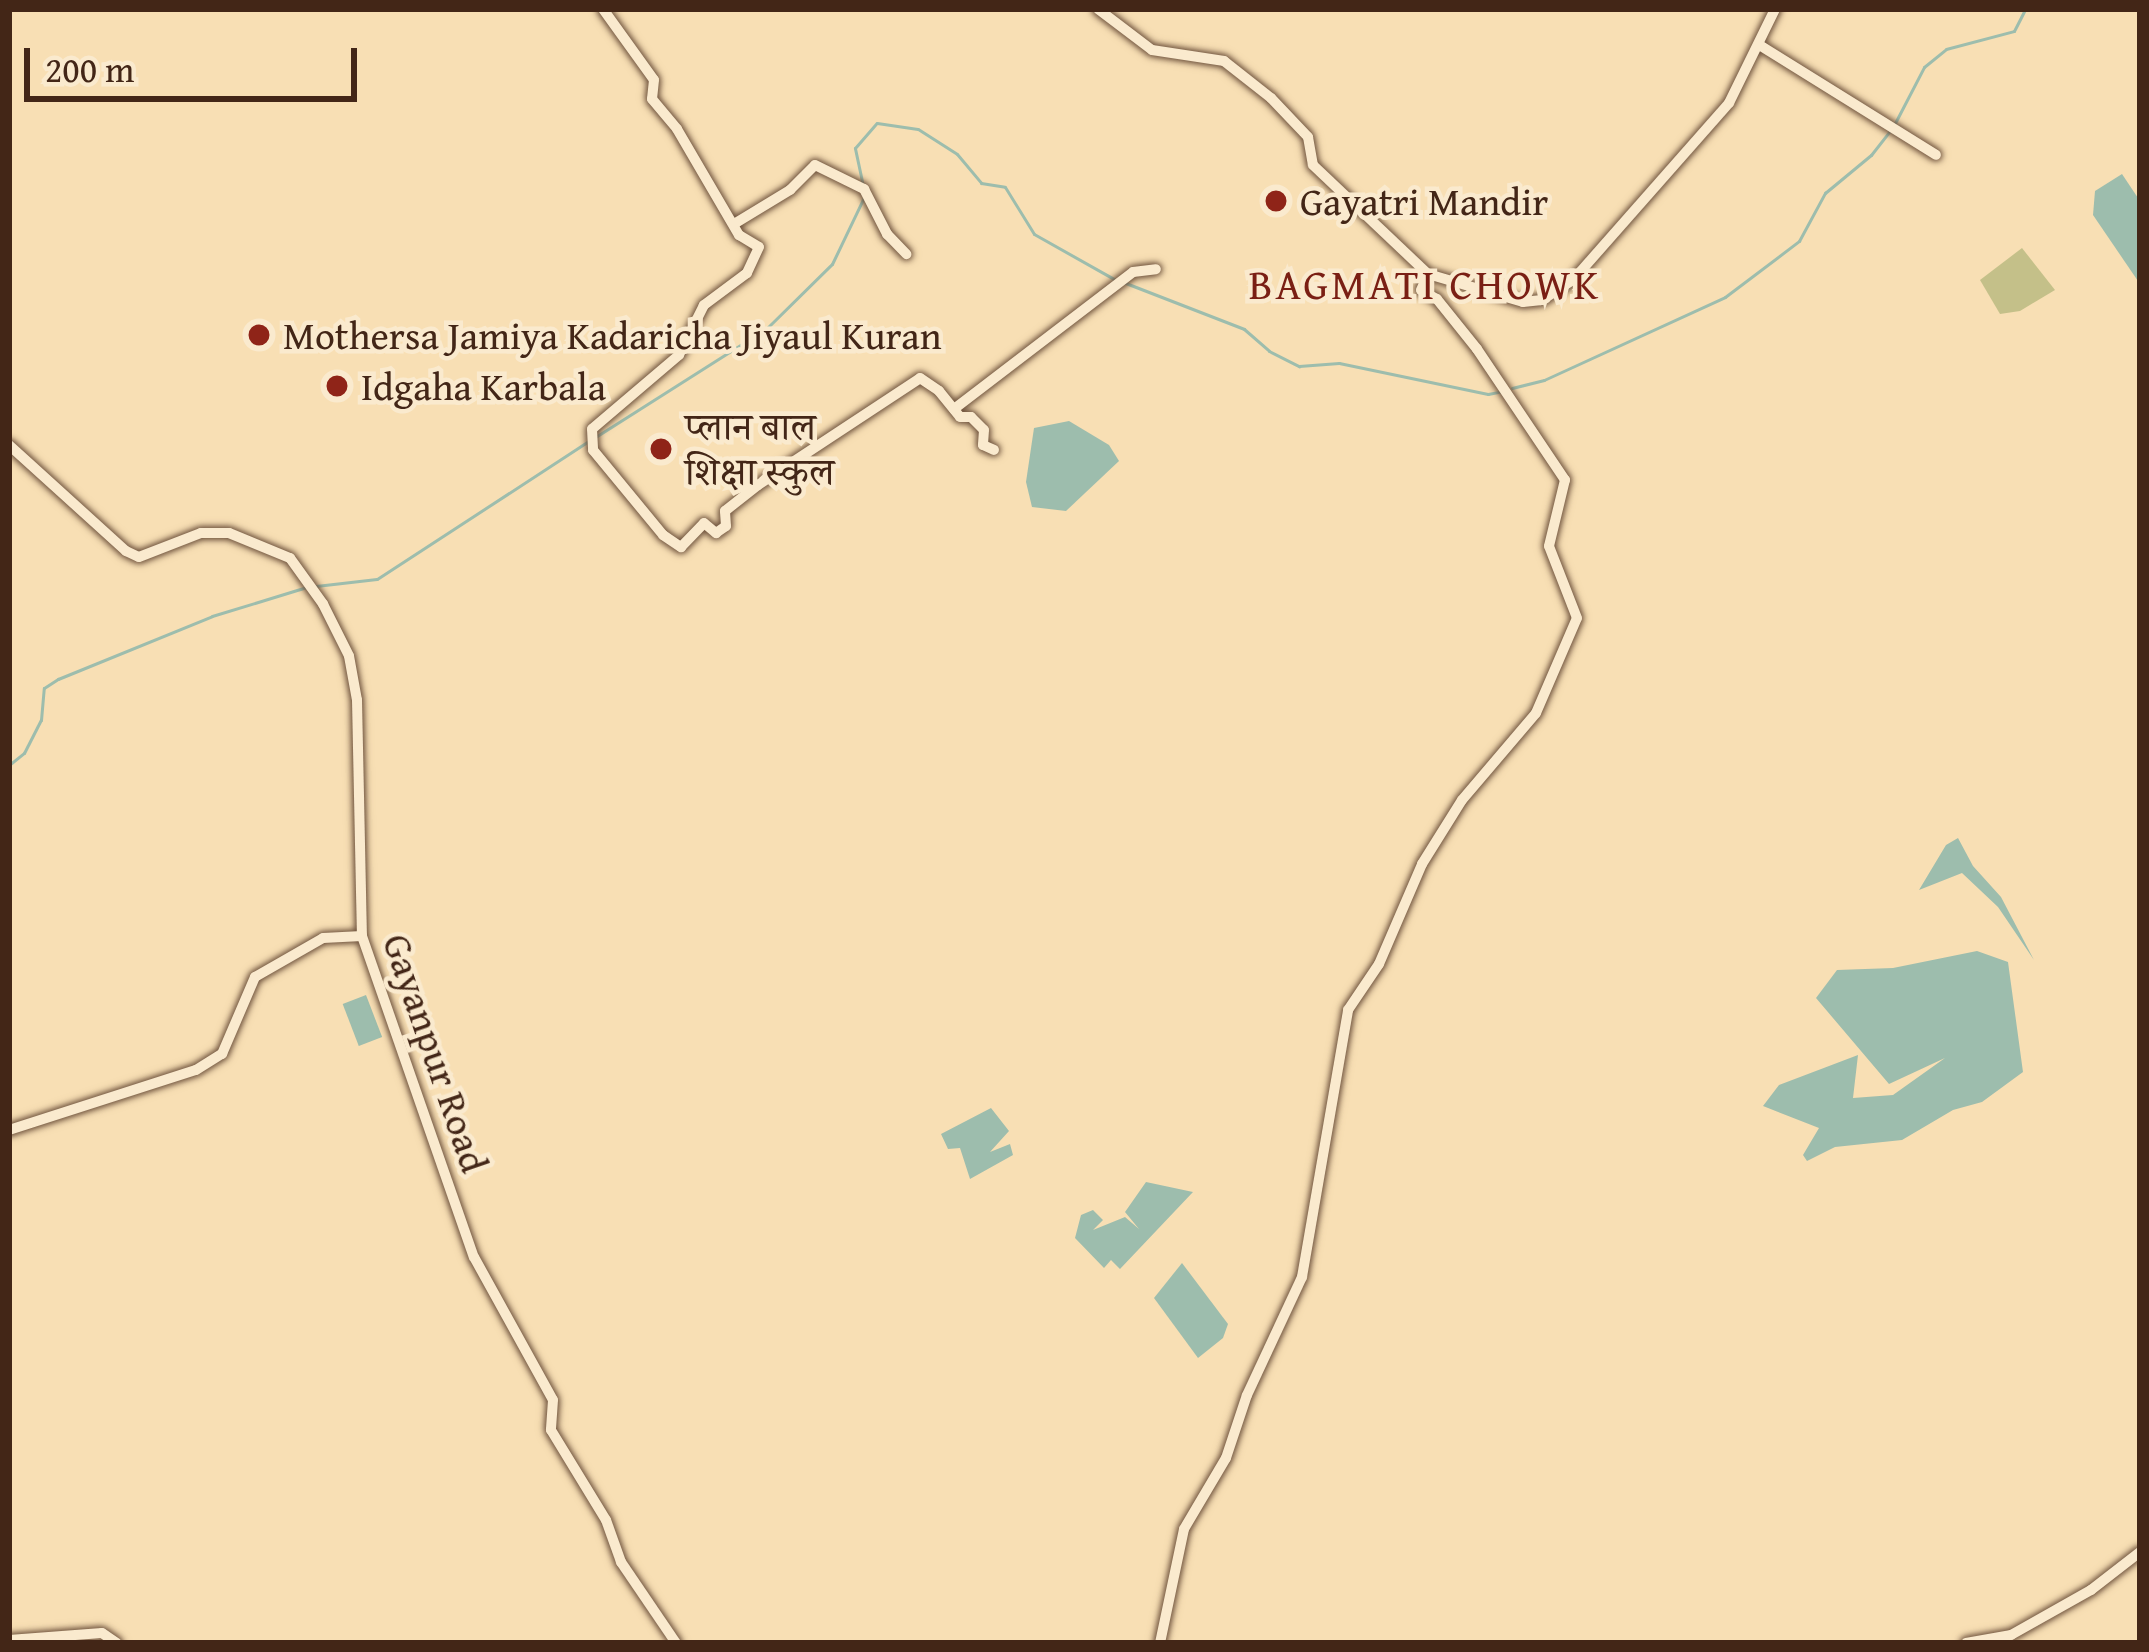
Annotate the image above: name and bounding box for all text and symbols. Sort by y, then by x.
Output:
scale bar [30,24,363,98]
text: 200 m [45,42,134,95]
place label: Gayatri Mandir [1300,178,1548,224]
marker: Gayatri Mandir [1263,188,1289,214]
district label: BAGMATI CHOWK [1249,259,1601,309]
place label: Mothersa Jamiya Kadaricha Jiyaul Kuran [283,312,942,358]
marker: Mothersa Jamiya Kadaricha Jiyaul Kuran [246,322,272,348]
place label: Idgaha Karbala [361,363,606,409]
marker: Idgaha Karbala [324,373,350,399]
place label: प्लान बाल शिक्षा स्कुल [685,404,834,495]
marker: प्लान बाल शिक्षा स्कुल [648,436,674,462]
street label: Gayanpur Road [373,928,499,1178]

